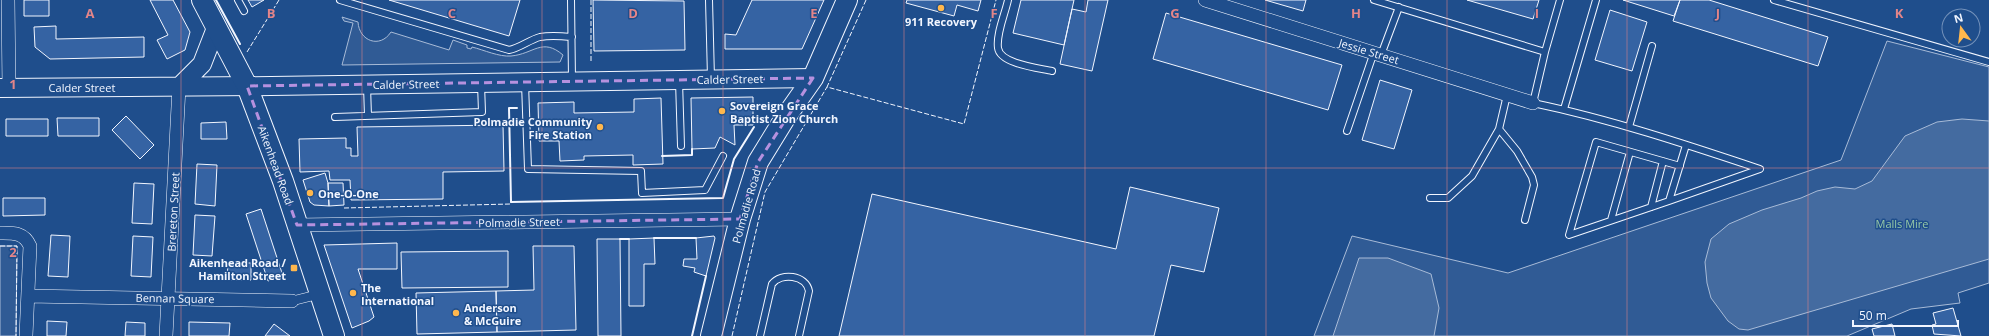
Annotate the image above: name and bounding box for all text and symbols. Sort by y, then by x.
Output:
marker: 911 Recovery [936,3,946,13]
text: A [86,4,95,22]
text: B [267,4,276,22]
text: C [448,4,456,22]
text: D [628,4,638,22]
text: E [810,4,818,22]
text: F [990,4,998,22]
text: G [1170,4,1180,22]
text: H [1351,4,1361,22]
text: I [1535,4,1539,22]
text: J [1715,4,1720,22]
text: K [1895,4,1904,22]
north arrow [1941,8,1981,48]
text: N [1952,9,1965,26]
place label: 911 Recovery [905,14,978,29]
street label: Jessie Street [1336,34,1401,67]
street label: Calder Street [696,71,764,87]
text: 1 [9,75,17,93]
street label: Calder Street [372,76,440,92]
street label: Calder Street [49,80,115,95]
place label: Sovereign Grace Baptist Zion Church [730,98,838,126]
marker: Sovereign Grace Baptist Zion Church [717,106,727,116]
place label: Polmadie Community Fire Station [474,114,593,142]
marker: Polmadie Community Fire Station [595,122,605,132]
street label: Aikenhead Road [255,123,297,207]
street label: Polmadie Road [728,167,764,245]
street label: Brereton Street [163,172,183,252]
place label: One-O-One [318,186,379,201]
marker: One-O-One [305,188,315,198]
street label: Polmadie Street [478,214,560,230]
park label: Malls Mire [1875,216,1929,231]
text: 2 [9,243,17,261]
place label: Aikenhead Road / Hamilton Street [189,255,286,283]
marker: Aikenhead Road / Hamilton Street [289,263,299,273]
place label: The International [361,280,434,308]
marker: The International [348,288,358,298]
street label: Bennan Square [135,290,215,306]
place label: Anderson & McGuire [464,300,522,328]
scale bar [1853,302,1958,328]
text: 50 m [1859,307,1887,324]
marker: Anderson & McGuire [451,308,461,318]

